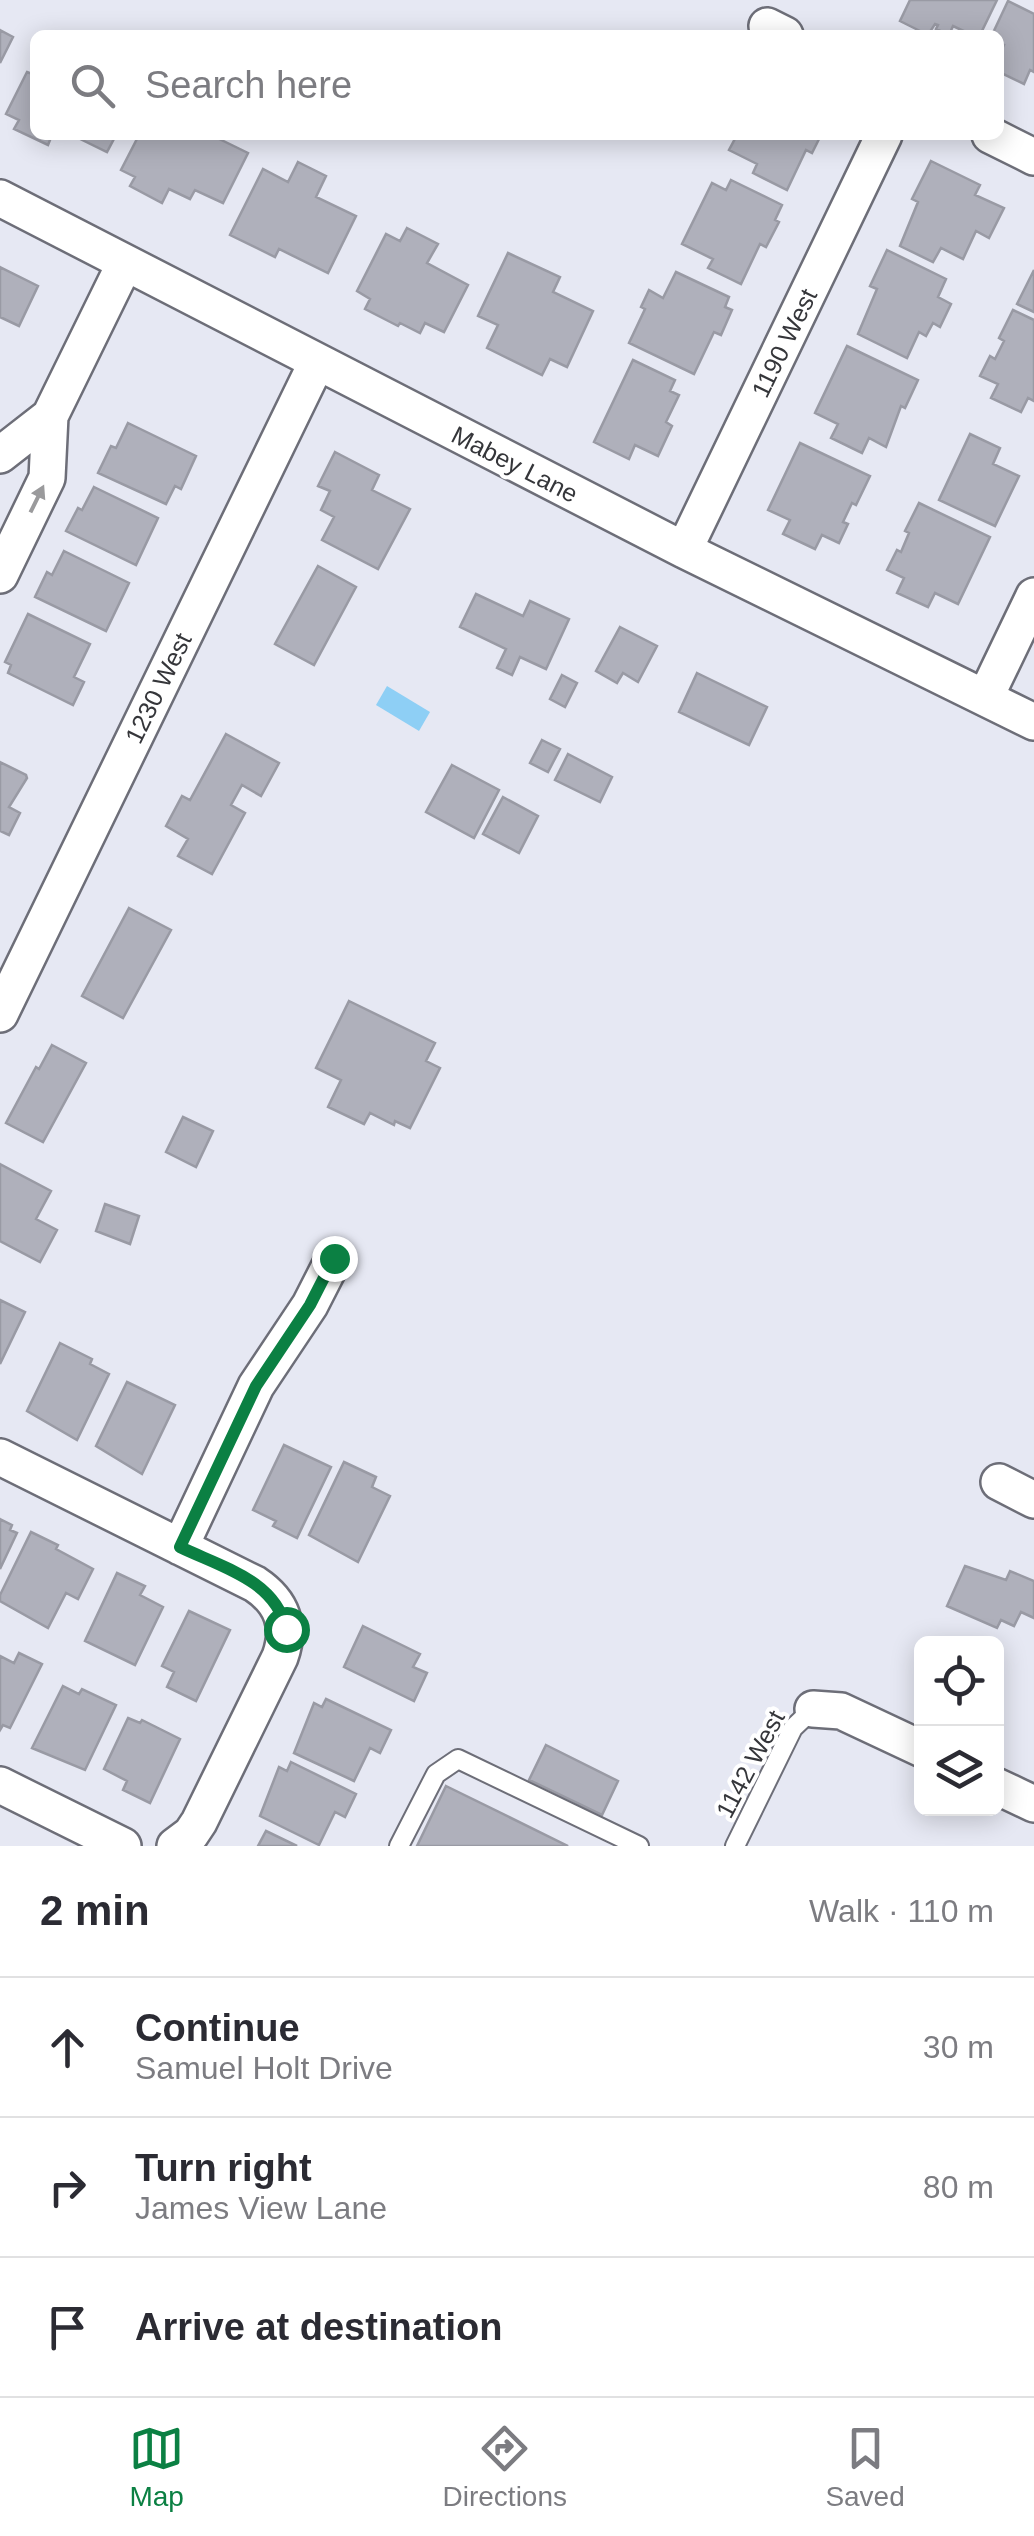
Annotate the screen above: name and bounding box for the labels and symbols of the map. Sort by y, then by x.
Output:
street label: 1190 West [746,284,822,402]
street label: Mabey Lane [447,420,583,508]
one-way arrow [29,484,46,513]
street label: 1230 West [119,628,197,748]
route end [312,1236,358,1282]
route start [264,1607,310,1653]
street label: 1142 West [710,1706,790,1822]

